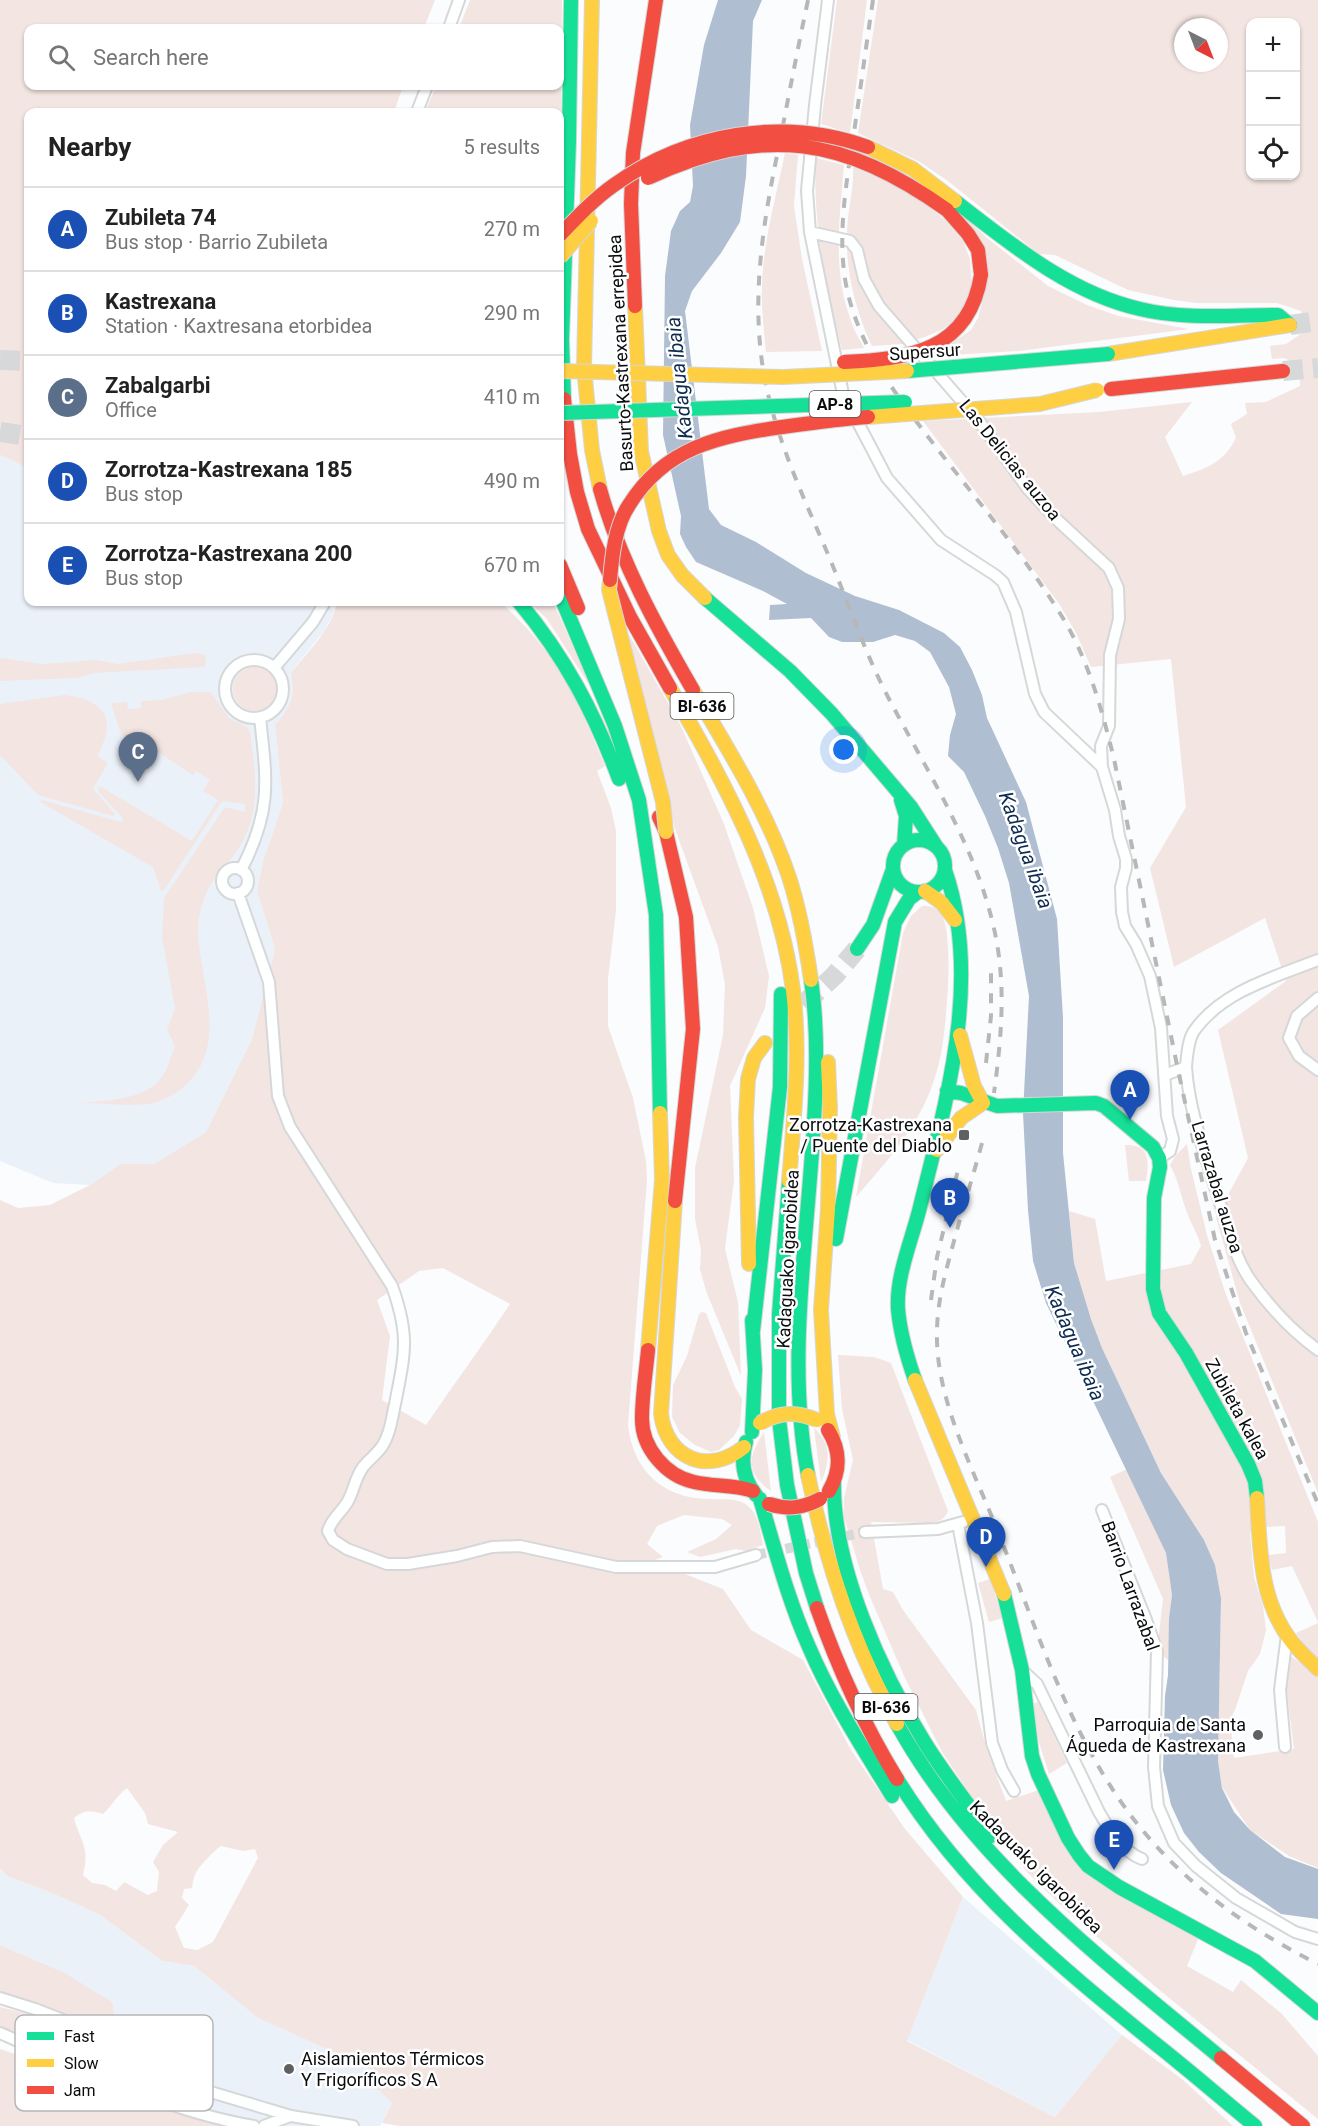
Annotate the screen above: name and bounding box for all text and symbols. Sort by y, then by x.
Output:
north arrow [1174,18,1228,72]
map controls [1246,18,1300,180]
button: + [1246,18,1300,72]
search box [24,24,564,90]
icon: search [45,41,78,74]
text: Search here [93,45,209,70]
button: − [1246,72,1300,126]
button: locate [1246,126,1300,180]
text: Nearby [48,132,131,162]
text: 5 results [464,135,540,159]
text: Zubileta 74 [105,205,216,230]
text: A [61,217,74,241]
text: 270 m [484,217,540,241]
text: Bus stop · Barrio Zubileta [105,230,328,254]
street label: Basurto-Kastrexana errepidea [604,234,637,472]
text: Kastrexana [105,289,216,314]
text: B [61,301,74,325]
text: 290 m [484,301,540,325]
text: Station · Kaxtresana etorbidea [105,314,372,338]
water label: Kadagua ibaia [661,316,697,440]
street label: Supersur [888,339,961,364]
text: Zabalgarbi [105,373,211,398]
text: C [61,385,74,409]
text: 410 m [484,385,540,409]
road number: AP-8 [810,391,860,417]
street label: Las Delicias auzoa [955,395,1066,524]
text: Office [105,398,157,422]
text: Zorrotza-Kastrexana 185 [105,457,352,482]
text: D [61,469,74,493]
text: 490 m [484,469,540,493]
text: Bus stop [105,482,183,506]
text: Zorrotza-Kastrexana 200 [105,541,352,566]
text: E [62,553,73,577]
text: 670 m [484,553,540,577]
text: Bus stop [105,566,183,590]
road number: BI-636 [670,693,734,719]
pin: C [118,732,158,782]
your location [829,735,858,764]
water label: Kadagua ibaia [994,788,1058,912]
pin: A [1110,1070,1150,1120]
place label: Zorrotza-Kastrexana / Puente del Diablo [789,1114,952,1156]
street label: Larrazabal auzoa [1187,1118,1248,1256]
marker: Zorrotza-Kastrexana / Puente del Diablo [957,1128,971,1142]
street label: Kadaguako igarobidea [772,1169,803,1349]
pin: B [930,1178,970,1228]
water label: Kadagua ibaia [1040,1282,1110,1404]
street label: Zubileta kalea [1201,1355,1274,1463]
pin: D [966,1518,1006,1567]
street label: Barrio Larrazabal [1097,1518,1164,1654]
road number: BI-636 [854,1694,918,1720]
place label: Parroquia de Santa Águeda de Kastrexana [1066,1714,1246,1756]
marker: Parroquia de Santa Águeda de Kastrexana [1251,1728,1265,1742]
street label: Kadaguako igarobidea [966,1796,1107,1937]
pin: E [1094,1820,1134,1870]
legend [15,2015,213,2111]
text: Fast [64,2027,95,2046]
place label: Aislamientos Térmicos Y Frigoríficos S A [301,2048,484,2090]
text: Slow [64,2054,99,2073]
marker: Aislamientos Térmicos Y Frigoríficos S A [282,2062,296,2076]
text: Jam [64,2081,96,2100]

